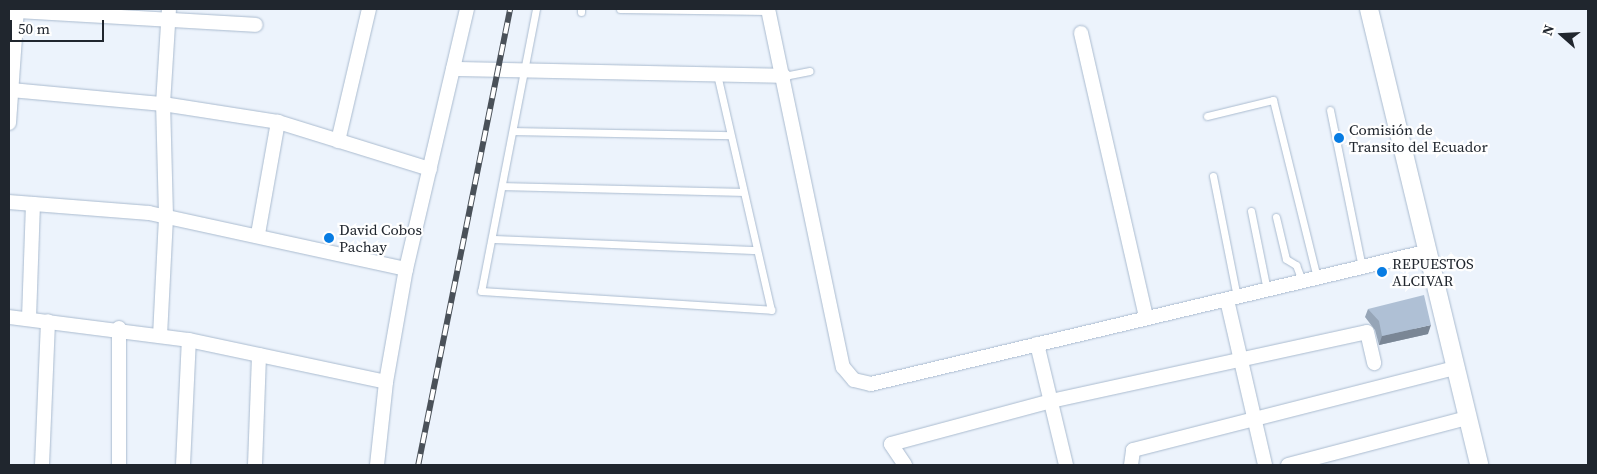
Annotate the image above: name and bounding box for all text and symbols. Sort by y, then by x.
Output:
scale bar [12,10,106,42]
north arrow [1537,10,1587,60]
text: 50 m [18,18,50,39]
text: N [1537,22,1559,38]
place label: Comisión de Transito del Ecuador [1349,120,1488,155]
marker: Comisión de Transito del Ecuador [1333,132,1345,144]
place label: David Cobos Pachay [339,220,422,255]
marker: David Cobos Pachay [323,232,335,244]
place label: REPUESTOS ALCIVAR [1392,254,1474,289]
marker: REPUESTOS ALCIVAR [1376,266,1388,278]

